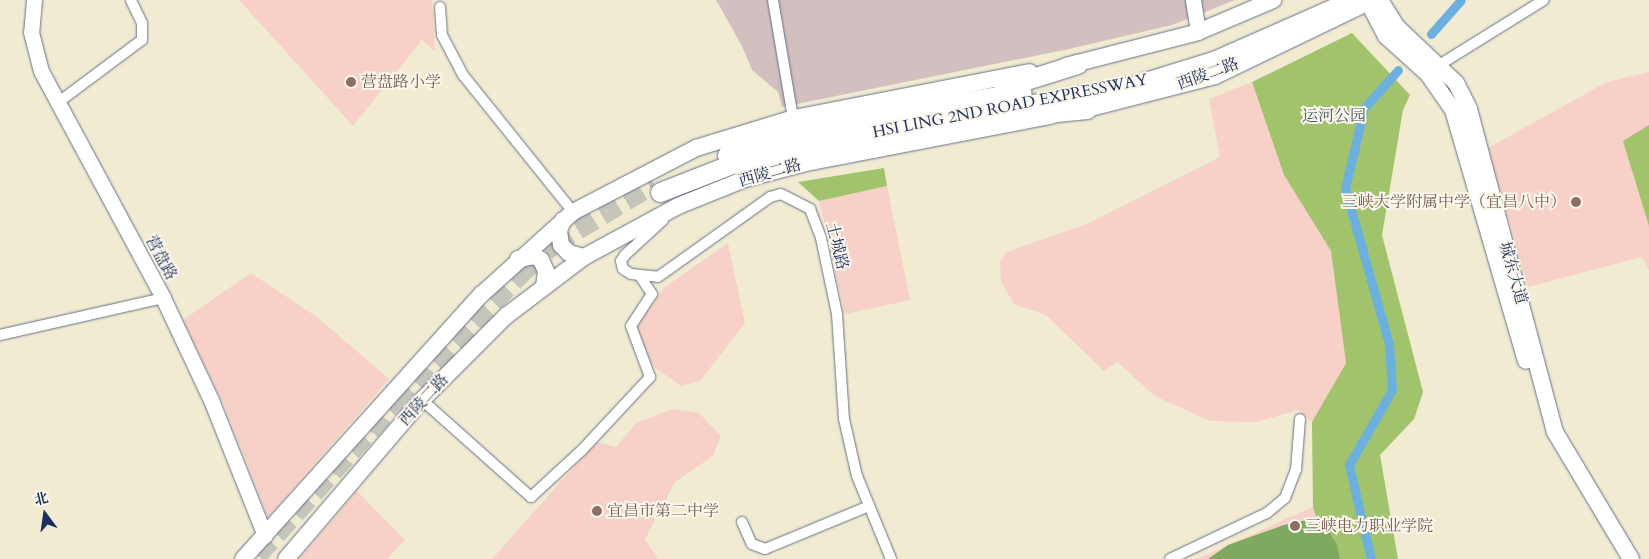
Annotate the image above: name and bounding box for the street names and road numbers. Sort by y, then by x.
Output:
street label: 西陵二路 [1175,54,1241,94]
street label: HSI LING 2ND ROAD EXPRESSWAY [871,70,1149,142]
street label: 西陵二路 [737,155,803,191]
street label: 土城路 [822,220,852,272]
street label: 营盘路 [141,232,181,284]
street label: 城东大道 [1495,240,1531,306]
street label: 西陵二路 [395,370,453,430]

